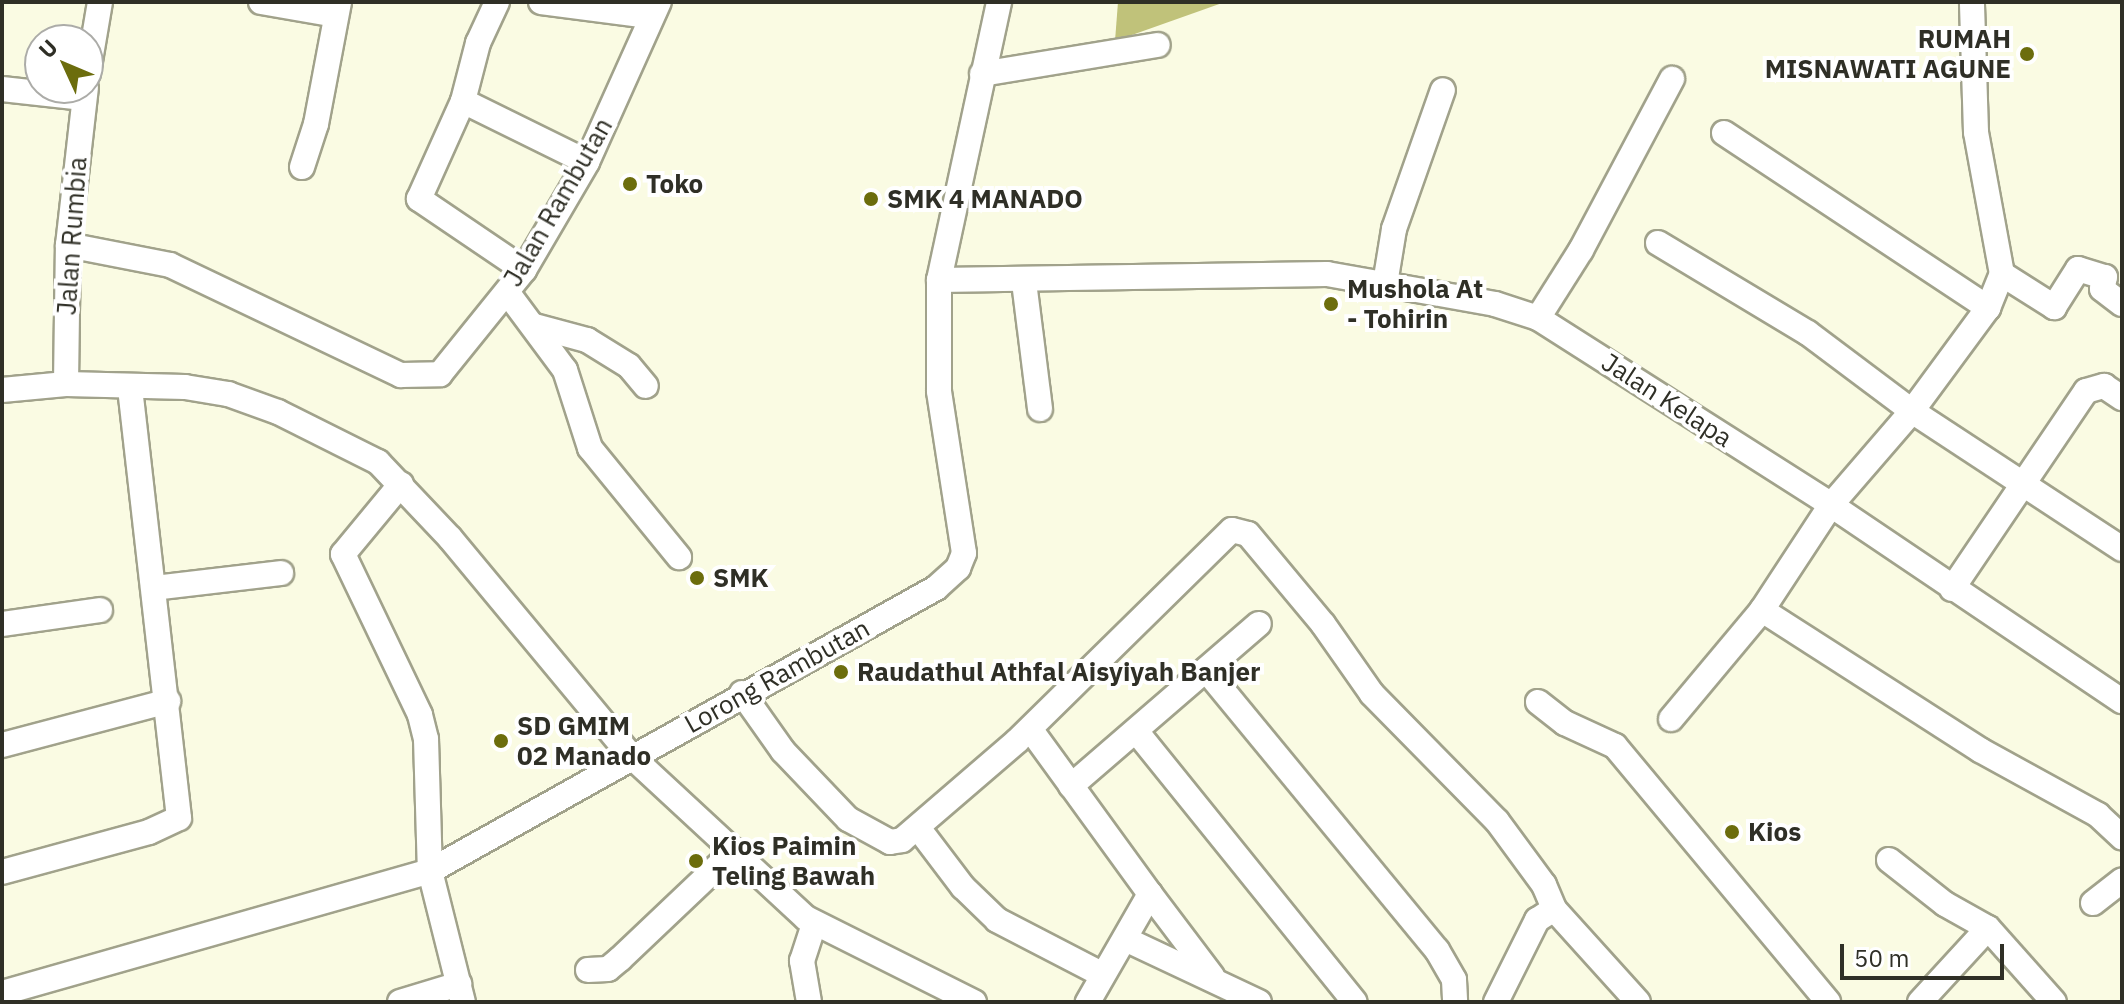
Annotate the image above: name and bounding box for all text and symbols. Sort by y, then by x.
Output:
place label: RUMAH MISNAWATI AGUNE [1765,23,2011,84]
north arrow [24,24,104,104]
text: U [32,33,64,64]
marker: RUMAH MISNAWATI AGUNE [2018,45,2036,63]
street label: Jalan Rambutan [497,112,619,292]
street label: Jalan Rumbia [51,156,93,316]
place label: Toko [646,168,703,200]
marker: Toko [621,175,639,193]
place label: SMK 4 MANADO [887,183,1083,215]
marker: SMK 4 MANADO [862,190,880,208]
place label: Mushola At - Tohirin [1347,273,1483,334]
marker: Mushola At - Tohirin [1322,295,1340,313]
street label: Jalan Kelapa [1596,346,1738,454]
place label: SMK [713,562,769,594]
marker: SMK [688,569,706,587]
street label: Lorong Rambutan [679,612,875,740]
place label: Raudathul Athfal Aisyiyah Banjer [857,656,1260,688]
marker: Raudathul Athfal Aisyiyah Banjer [832,663,850,681]
place label: SD GMIM 02 Manado [517,710,651,772]
marker: SD GMIM 02 Manado [492,732,510,750]
place label: Kios [1748,816,1801,848]
marker: Kios [1723,823,1741,841]
place label: Kios Paimin Teling Bawah [712,830,875,892]
marker: Kios Paimin Teling Bawah [687,852,705,870]
scale bar [1844,928,2008,978]
text: 50 m [1854,942,1909,974]

